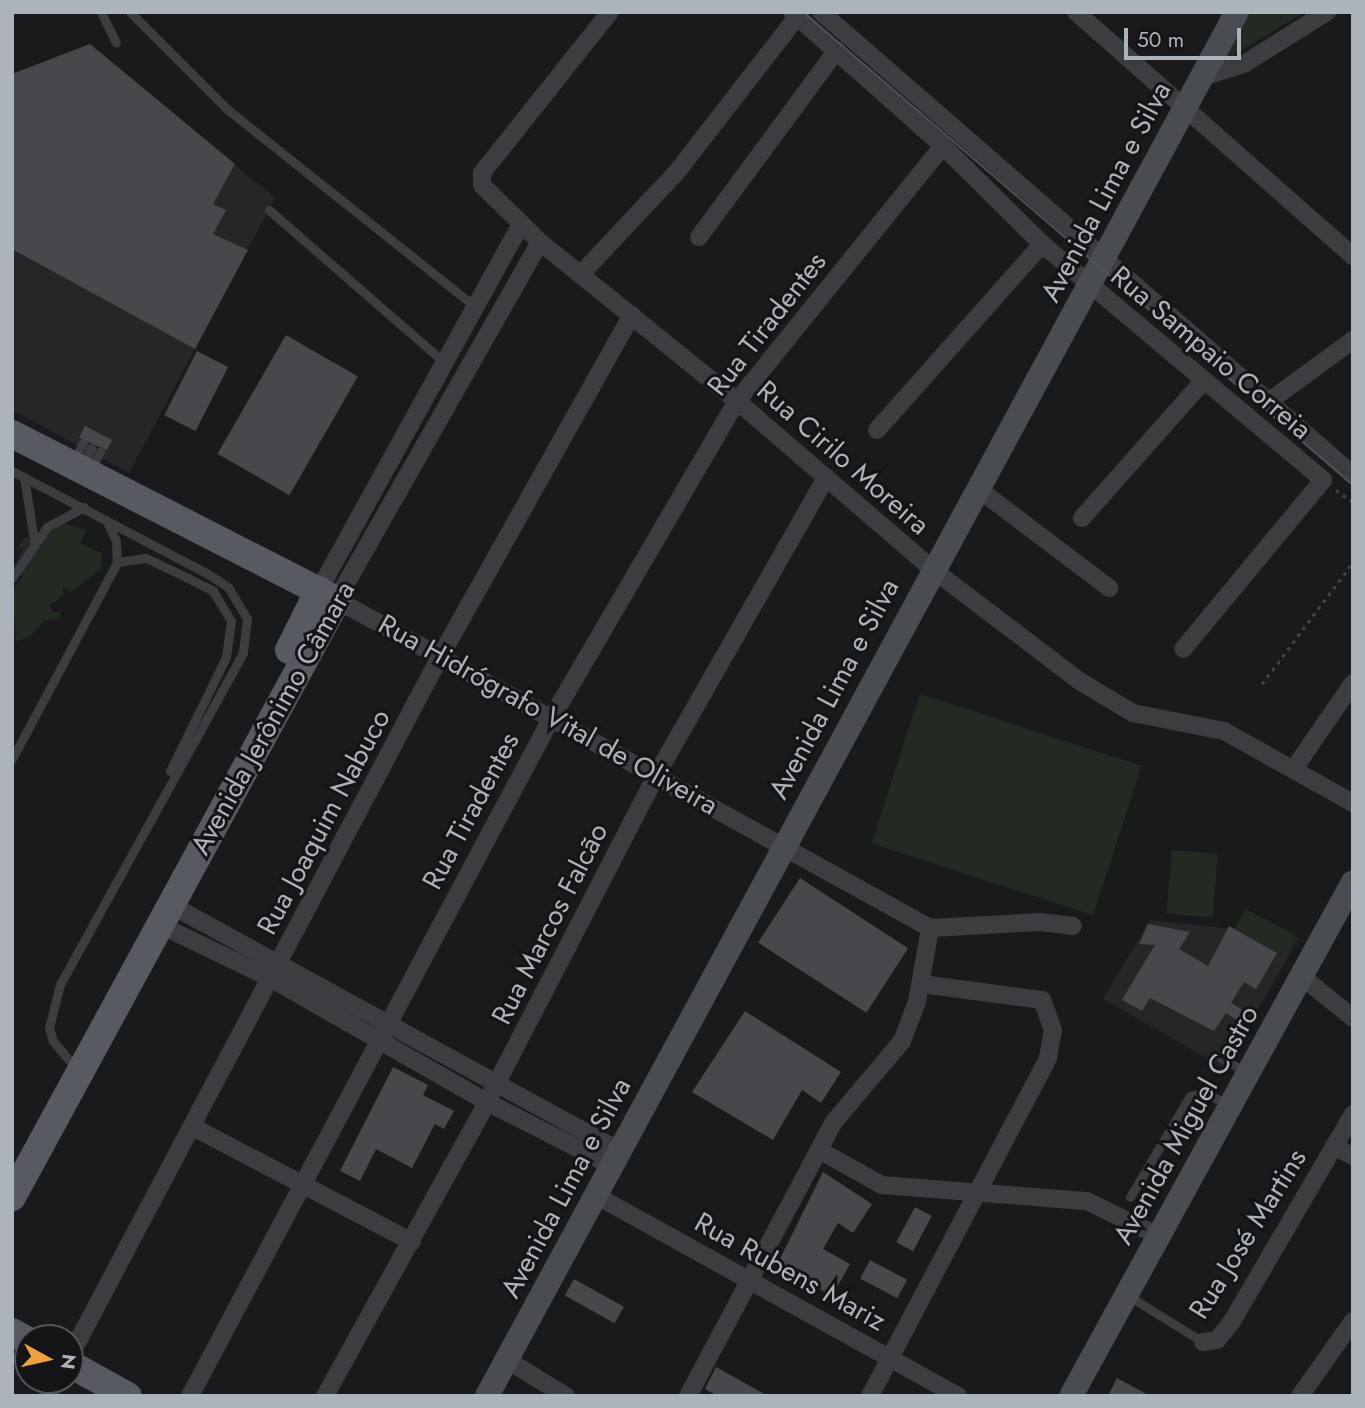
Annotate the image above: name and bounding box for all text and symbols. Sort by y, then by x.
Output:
scale bar [1127,14,1244,58]
text: 50 m [1137,25,1184,55]
street label: Avenida Lima e Silva [1034,76,1178,308]
street label: Rua Tiradentes [700,245,834,403]
street label: Rua Sampaio Correia [1104,259,1318,447]
street label: Rua Cirilo Moreira [750,374,936,542]
street label: Avenida Lima e Silva [762,573,906,805]
street label: Avenida Jerônimo Câmara [184,575,362,861]
street label: Rua Hidrógrafo Vital de Oliveira [372,608,724,822]
street label: Rua Joaquim Nabuco [250,704,398,940]
street label: Rua Tiradentes [416,727,526,895]
street label: Rua Marcos Falcão [485,818,615,1030]
street label: Avenida Miguel Castro [1106,1000,1266,1250]
street label: Avenida Lima e Silva [494,1072,638,1304]
street label: Rua José Martins [1182,1143,1314,1325]
street label: Rua Rubens Mariz [689,1206,891,1338]
north arrow [14,1324,84,1394]
text: N [54,1352,83,1371]

